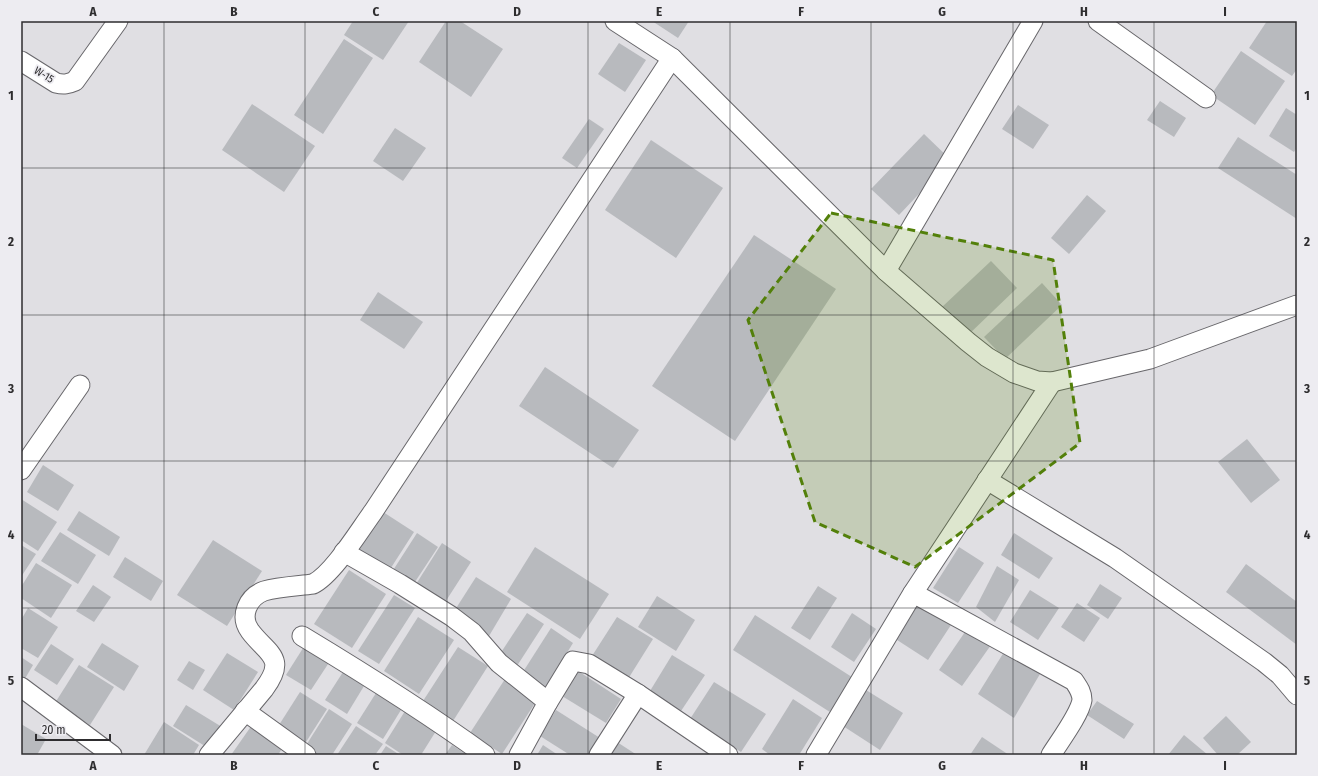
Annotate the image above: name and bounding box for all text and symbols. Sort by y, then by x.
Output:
text: A [88,4,97,19]
text: B [230,4,238,19]
text: C [373,4,380,19]
text: D [513,4,521,19]
text: E [656,4,662,19]
text: F [798,4,804,19]
text: G [938,4,946,19]
text: H [1080,4,1088,19]
text: I [1223,4,1227,19]
street label: W-15 [32,64,56,86]
text: 1 [8,88,14,103]
text: 1 [1304,88,1310,103]
text: 2 [7,234,14,249]
text: 2 [1303,234,1310,249]
text: 3 [7,381,14,396]
text: 3 [1303,381,1310,396]
text: 4 [8,527,15,542]
text: 4 [1304,527,1311,542]
text: 5 [8,673,14,688]
text: 5 [1304,673,1310,688]
scale bar [36,716,110,742]
text: 20 m [42,723,66,737]
text: A [88,758,97,773]
text: B [230,758,238,773]
text: C [373,758,380,773]
text: D [513,758,521,773]
text: E [656,758,662,773]
text: F [798,758,804,773]
text: G [938,758,946,773]
text: H [1080,758,1088,773]
text: I [1223,758,1227,773]

